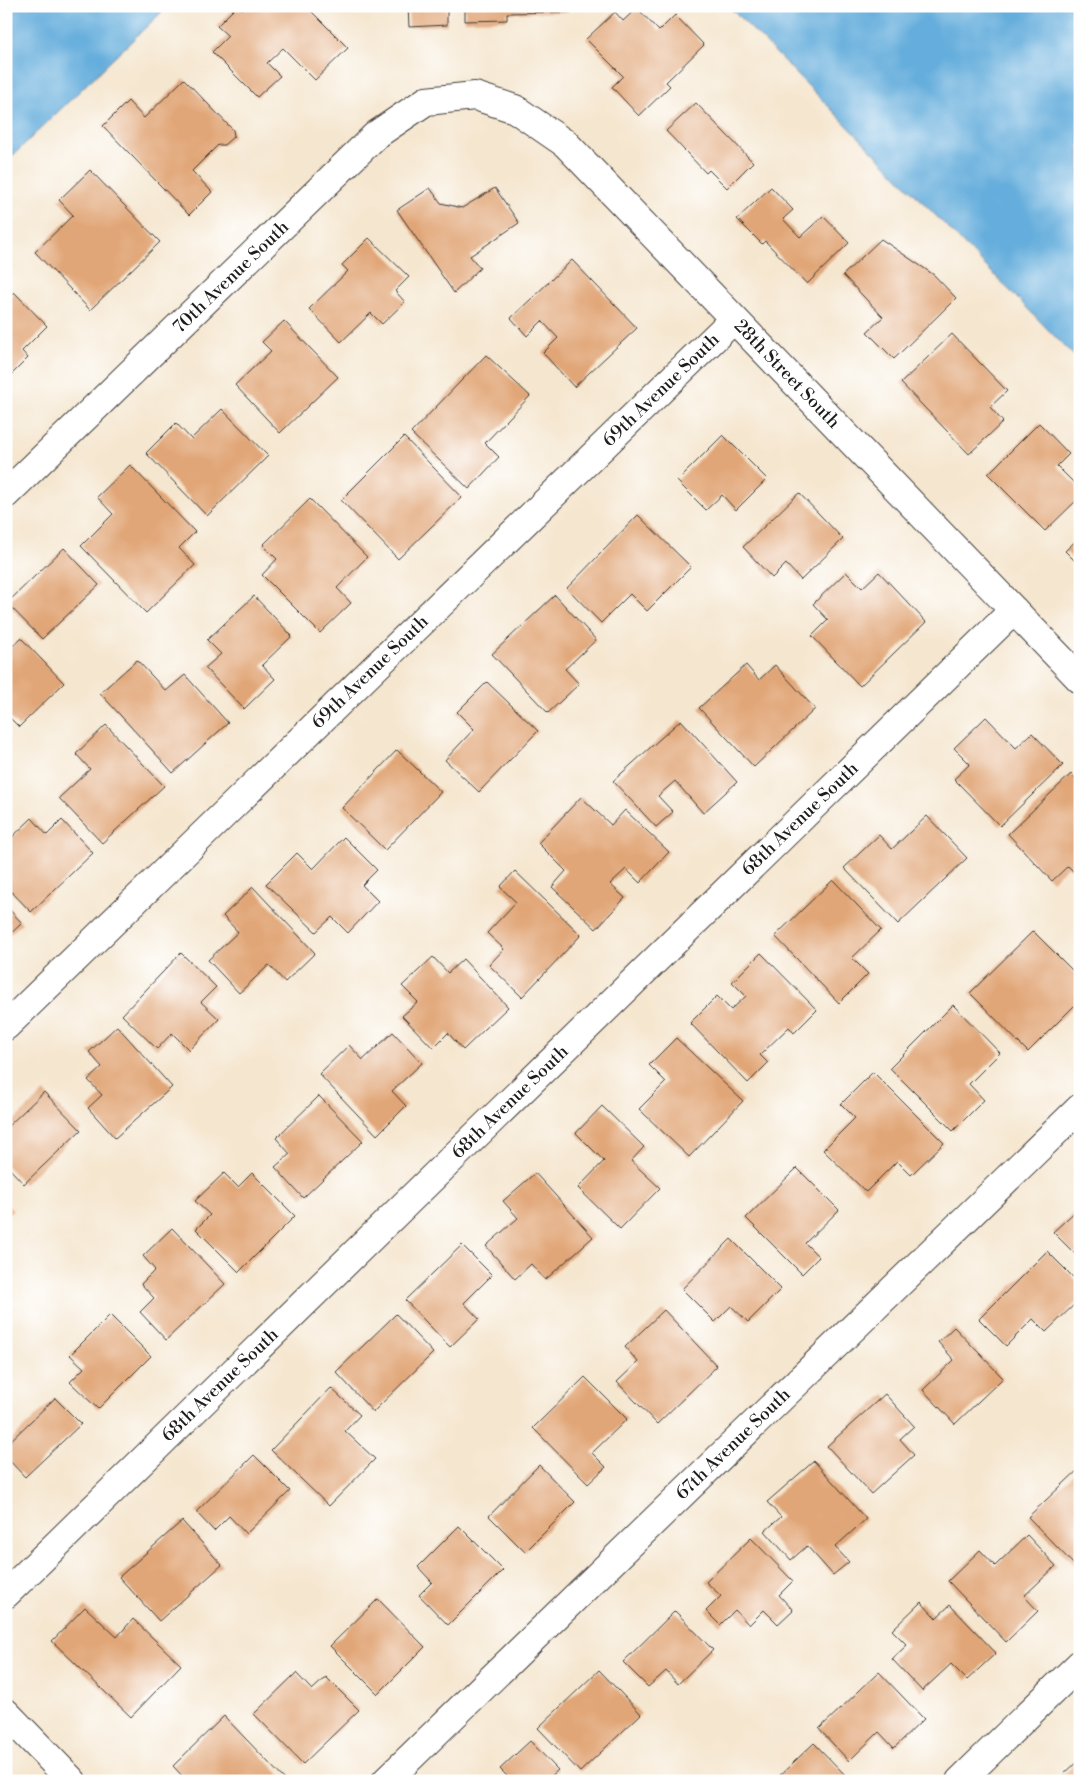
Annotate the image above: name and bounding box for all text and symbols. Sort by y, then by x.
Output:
street label: 70th Avenue South [168,216,294,338]
street label: 28th Street South [729,315,845,434]
street label: 69th Avenue South [598,328,725,452]
street label: 69th Avenue South [307,610,434,734]
street label: 68th Avenue South [737,757,864,881]
street label: 68th Avenue South [447,1040,574,1164]
street label: 68th Avenue South [157,1323,284,1447]
street label: 67th Avenue South [671,1383,796,1505]

